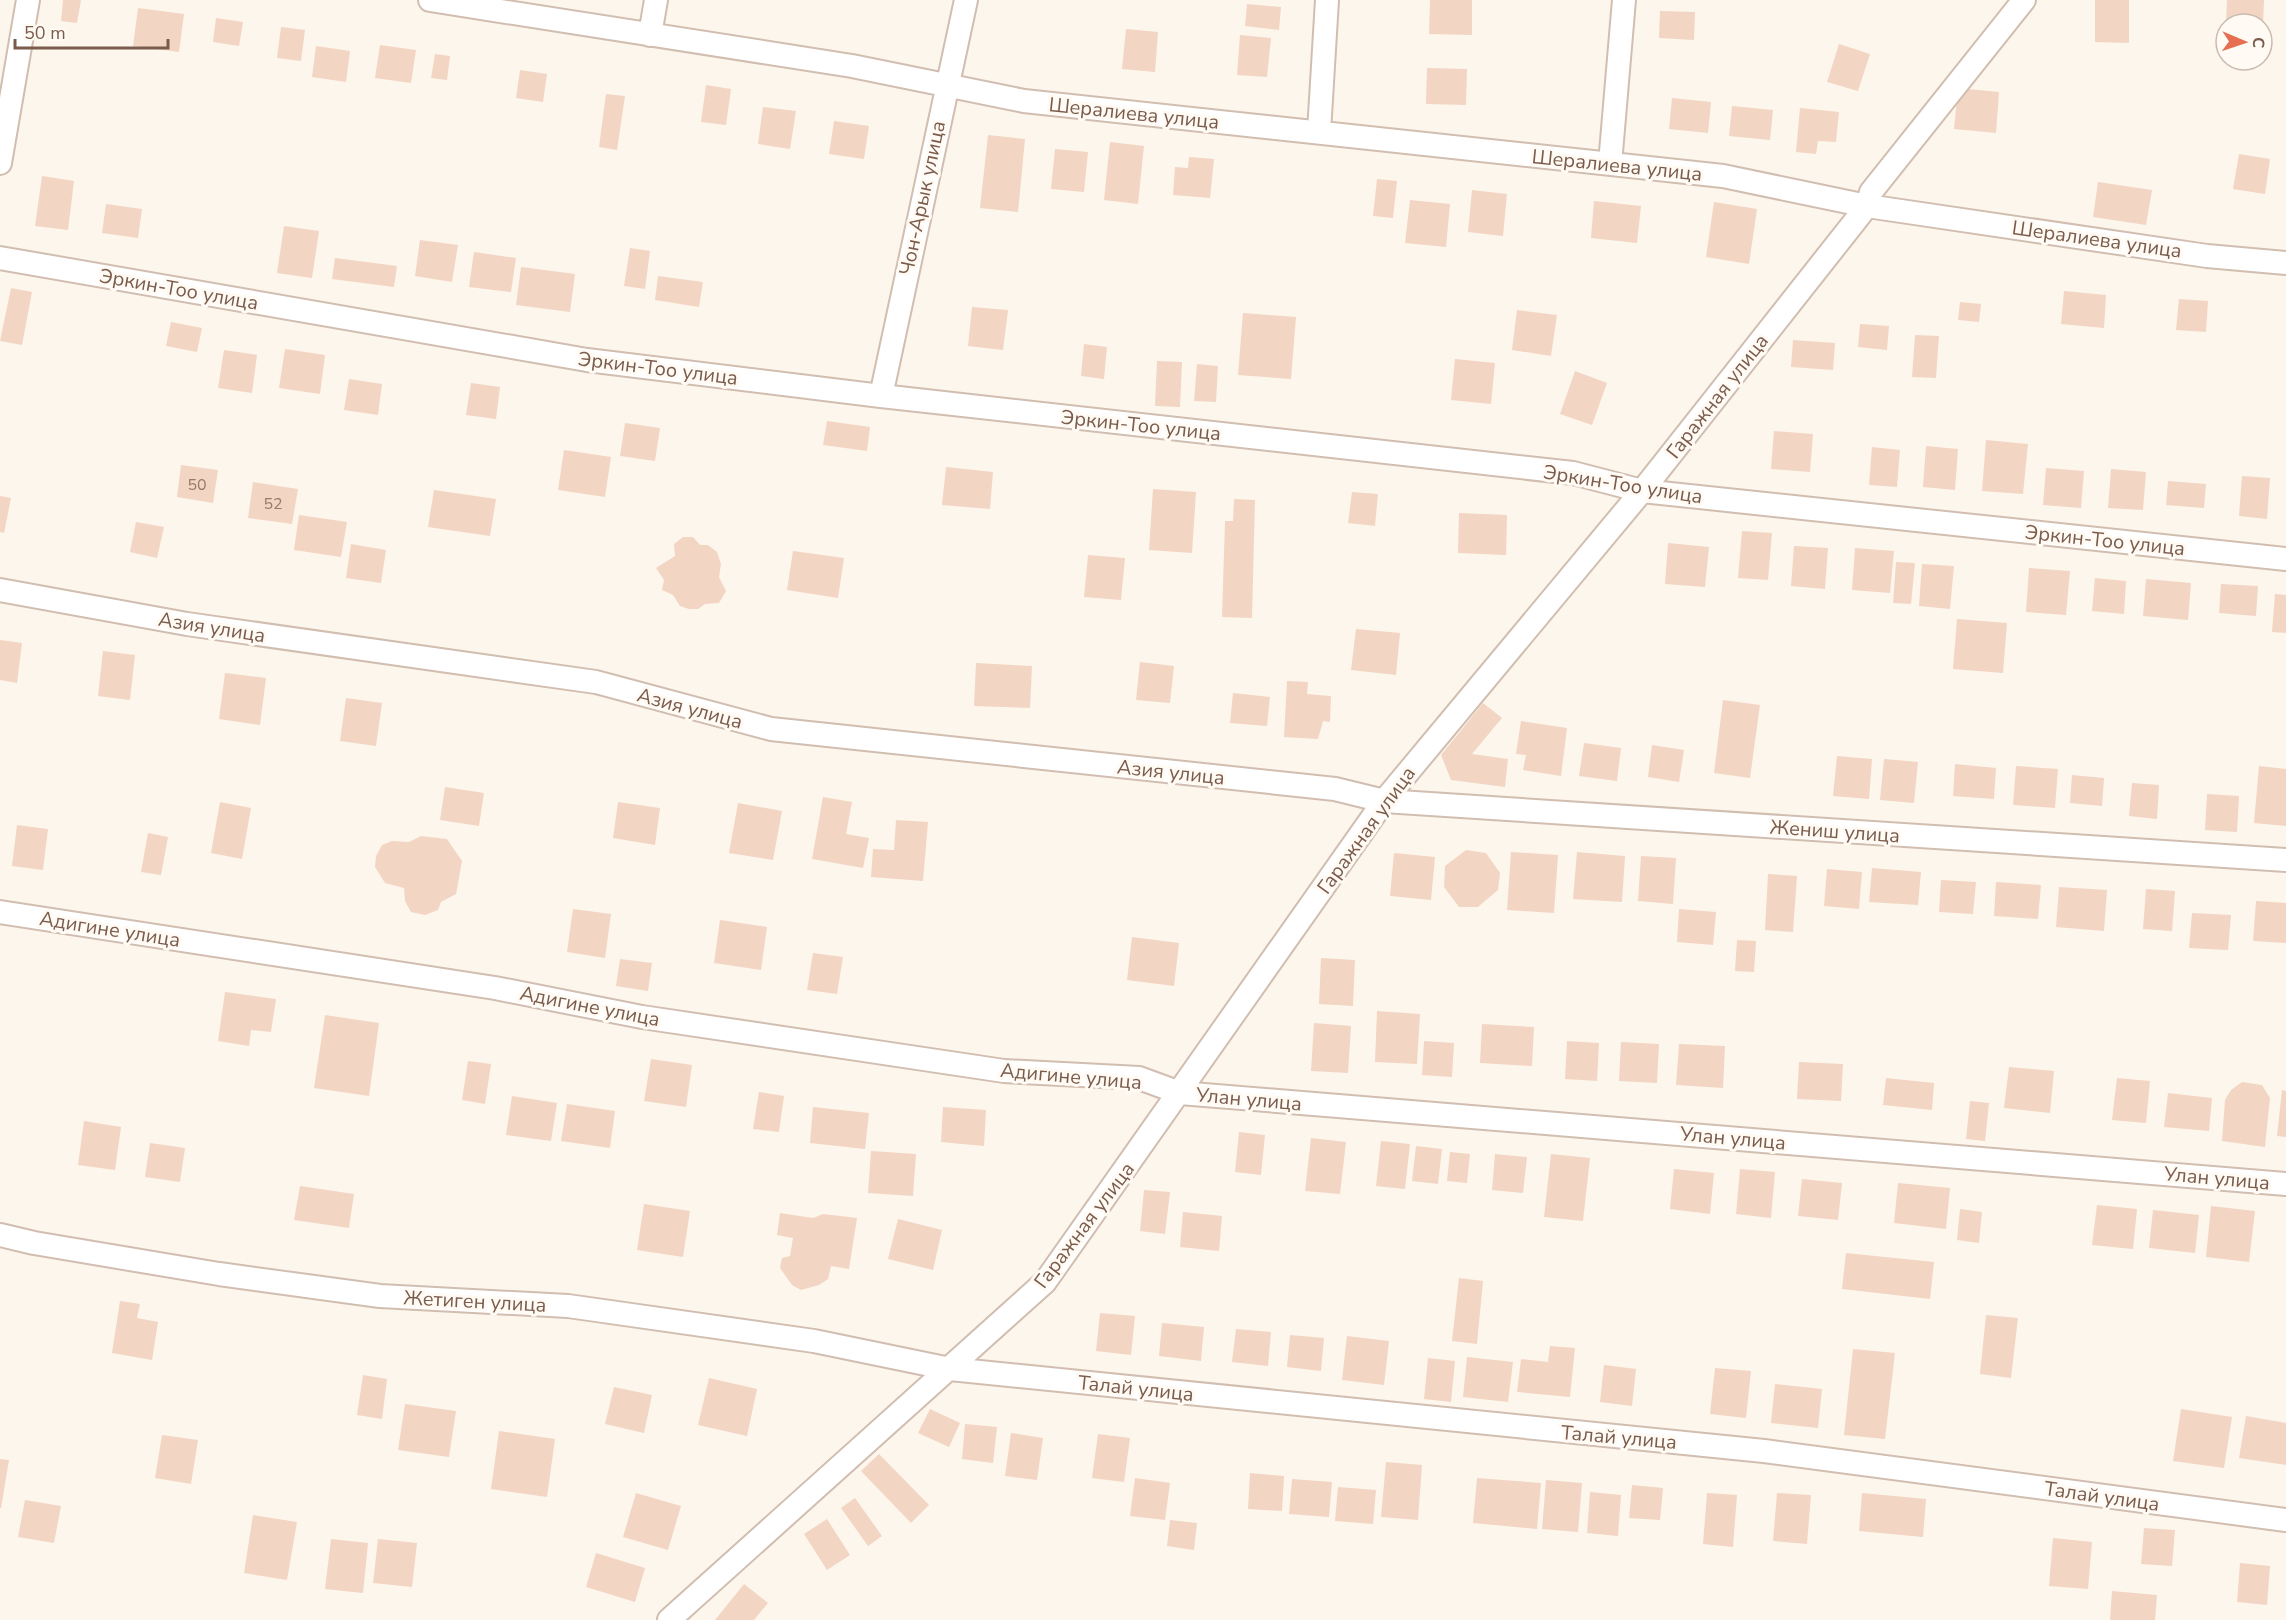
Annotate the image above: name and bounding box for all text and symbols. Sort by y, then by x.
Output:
scale bar [15,12,168,50]
north arrow [2214,12,2274,72]
text: 50 m [24,21,66,45]
text: С [2247,37,2269,48]
street label: Шералиева улица [1047,91,1220,136]
street label: Чон-Арык улица [893,118,952,278]
street label: Шералиева улица [1530,143,1703,188]
street label: Шералиева улица [2010,214,2184,265]
street label: Эркин-Тоо улица [97,262,260,317]
street label: Гаражная улица [1660,328,1775,464]
street label: Эркин-Тоо улица [576,345,739,392]
street label: Эркин-Тоо улица [1060,404,1222,447]
street label: Эркин-Тоо улица [1541,459,1704,510]
house number: 50 [187,474,207,496]
house number: 52 [263,493,283,515]
street label: Эркин-Тоо улица [2024,519,2186,562]
street label: Азия улица [157,606,267,649]
street label: Азия улица [634,681,745,735]
street label: Азия улица [1116,753,1226,792]
street label: Гаражная улица [1311,761,1422,899]
street label: Жениш улица [1769,813,1901,850]
street label: Адигине улица [38,905,182,954]
street label: Адигине улица [518,980,662,1033]
street label: Адигине улица [999,1057,1143,1096]
street label: Улан улица [1194,1081,1303,1118]
street label: Улан улица [1678,1120,1787,1157]
street label: Гаражная улица [1028,1157,1141,1294]
street label: Улан улица [2162,1160,2271,1197]
street label: Жетиген улица [403,1284,547,1319]
street label: Талай улица [1077,1369,1195,1408]
street label: Талай улица [1560,1419,1678,1456]
street label: Талай улица [2043,1475,2161,1518]

